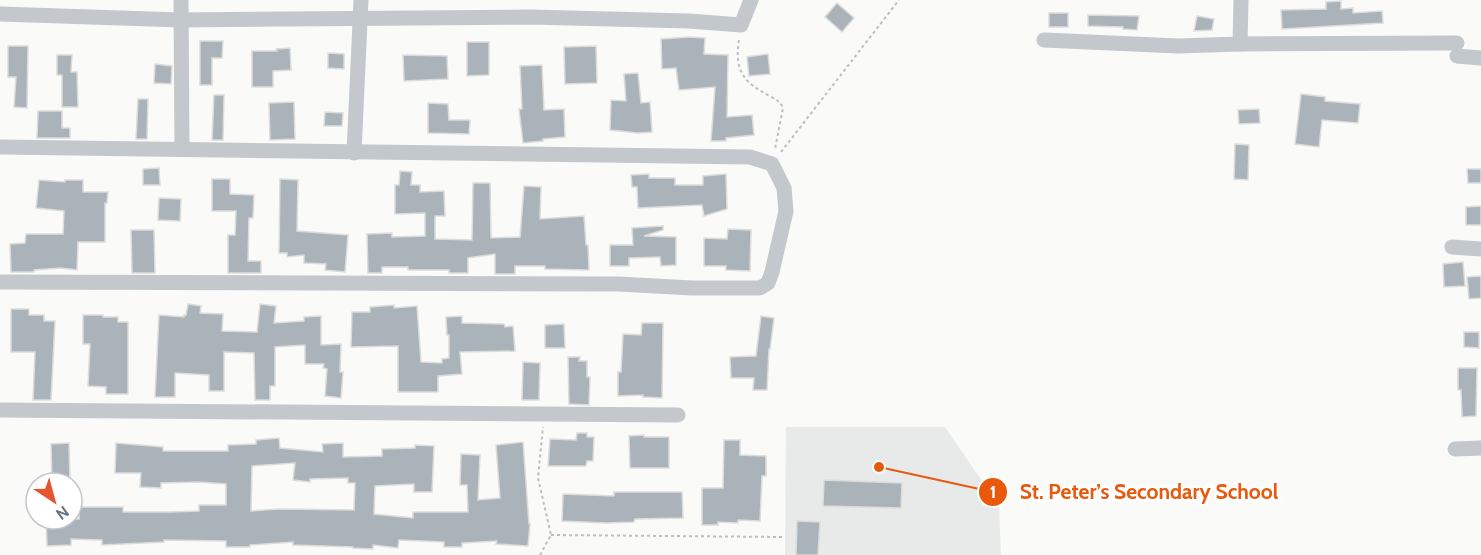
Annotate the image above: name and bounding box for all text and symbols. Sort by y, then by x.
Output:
north arrow [24,471,84,531]
callout: St. Peter’s Secondary School [978,472,1290,511]
text: St. Peter’s Secondary School [1020,479,1279,504]
text: 1 [990,481,996,503]
text: N [52,502,73,524]

